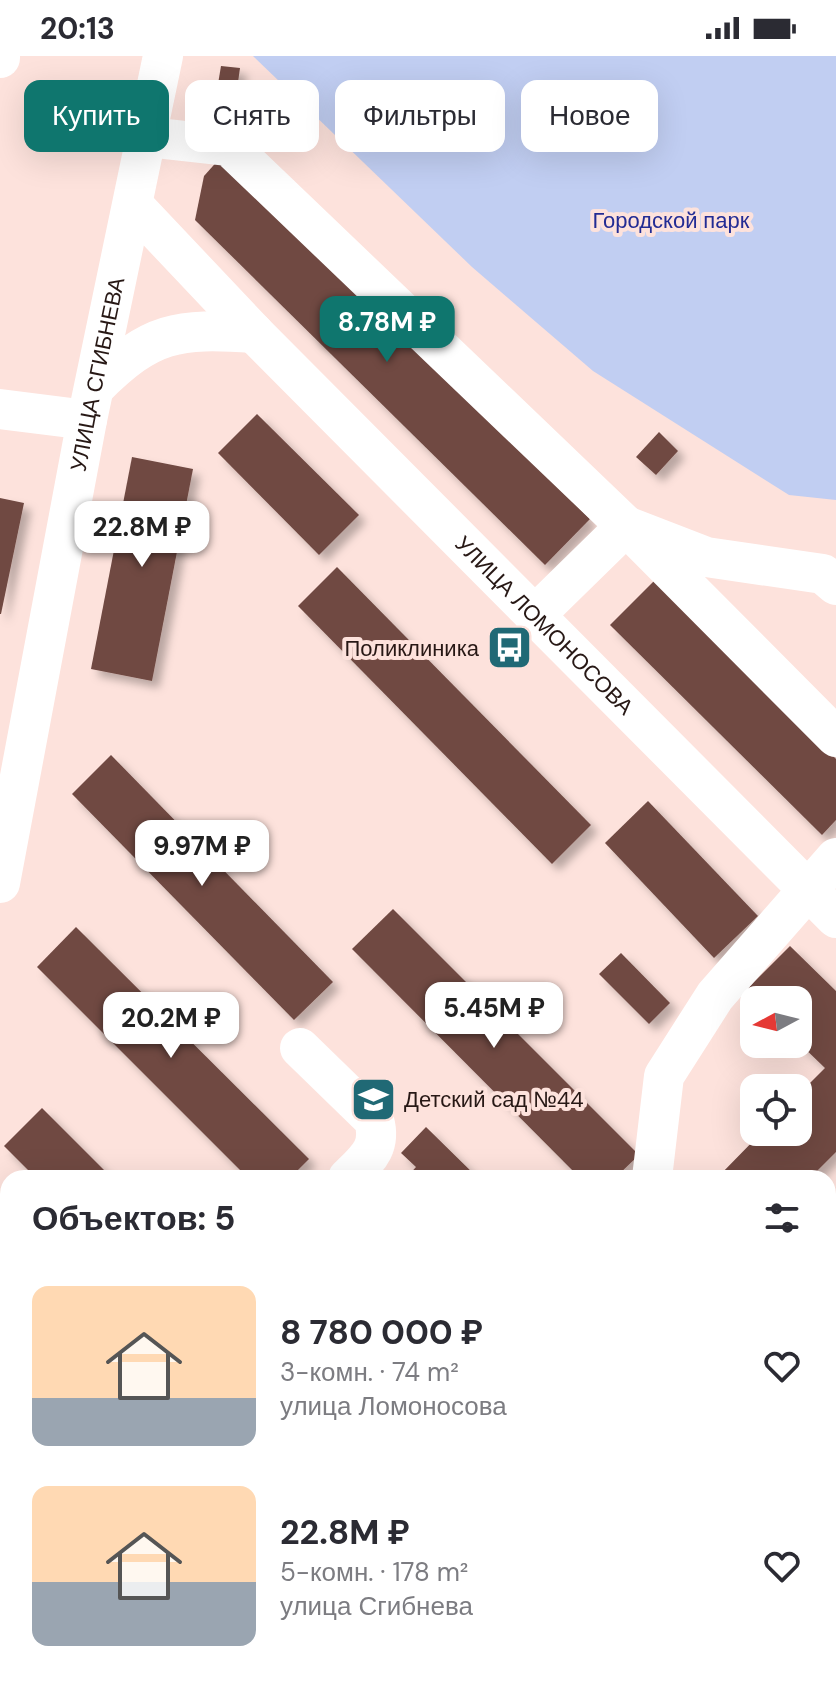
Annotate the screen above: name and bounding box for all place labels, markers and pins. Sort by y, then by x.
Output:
pin: 8.78M ₽ [313,296,461,364]
pin: 22.8M ₽ [68,501,216,569]
bus stop icon: Поликлиника [486,624,534,672]
place label: Поликлиника [345,634,480,663]
pin: 9.97M ₽ [128,820,276,888]
pin: 5.45M ₽ [420,982,568,1050]
pin: 20.2M ₽ [97,992,245,1060]
school or university icon: Детский сад №44 [349,1075,397,1123]
place label: Детский сад №44 [404,1085,584,1114]

